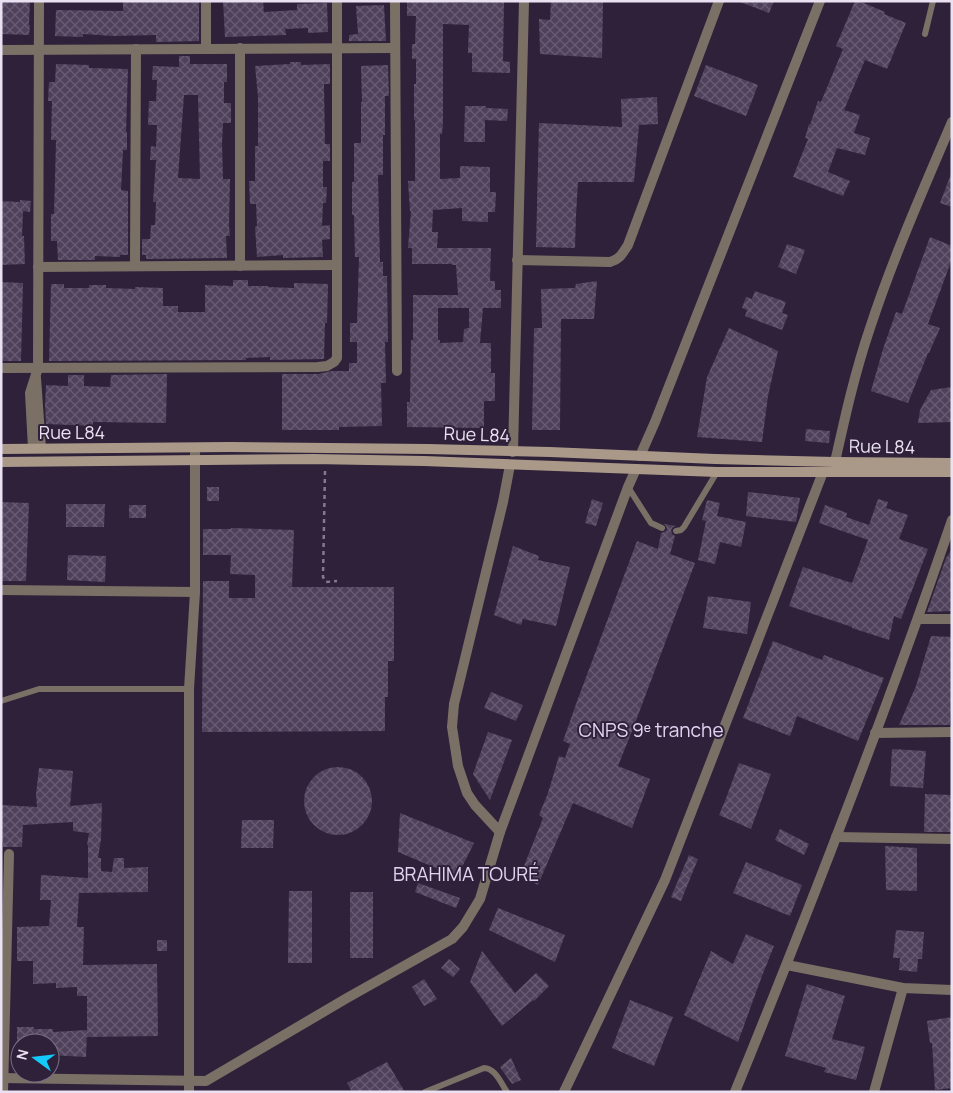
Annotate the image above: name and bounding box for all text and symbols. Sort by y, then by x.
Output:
street label: Rue L84 [39,420,105,444]
street label: Rue L84 [443,421,511,447]
street label: Rue L84 [849,433,915,459]
district label: CNPS 9ᵉ tranche [578,717,724,743]
district label: BRAHIMA TOURÉ [393,861,539,887]
north arrow [10,1033,60,1083]
text: N [11,1047,32,1062]

